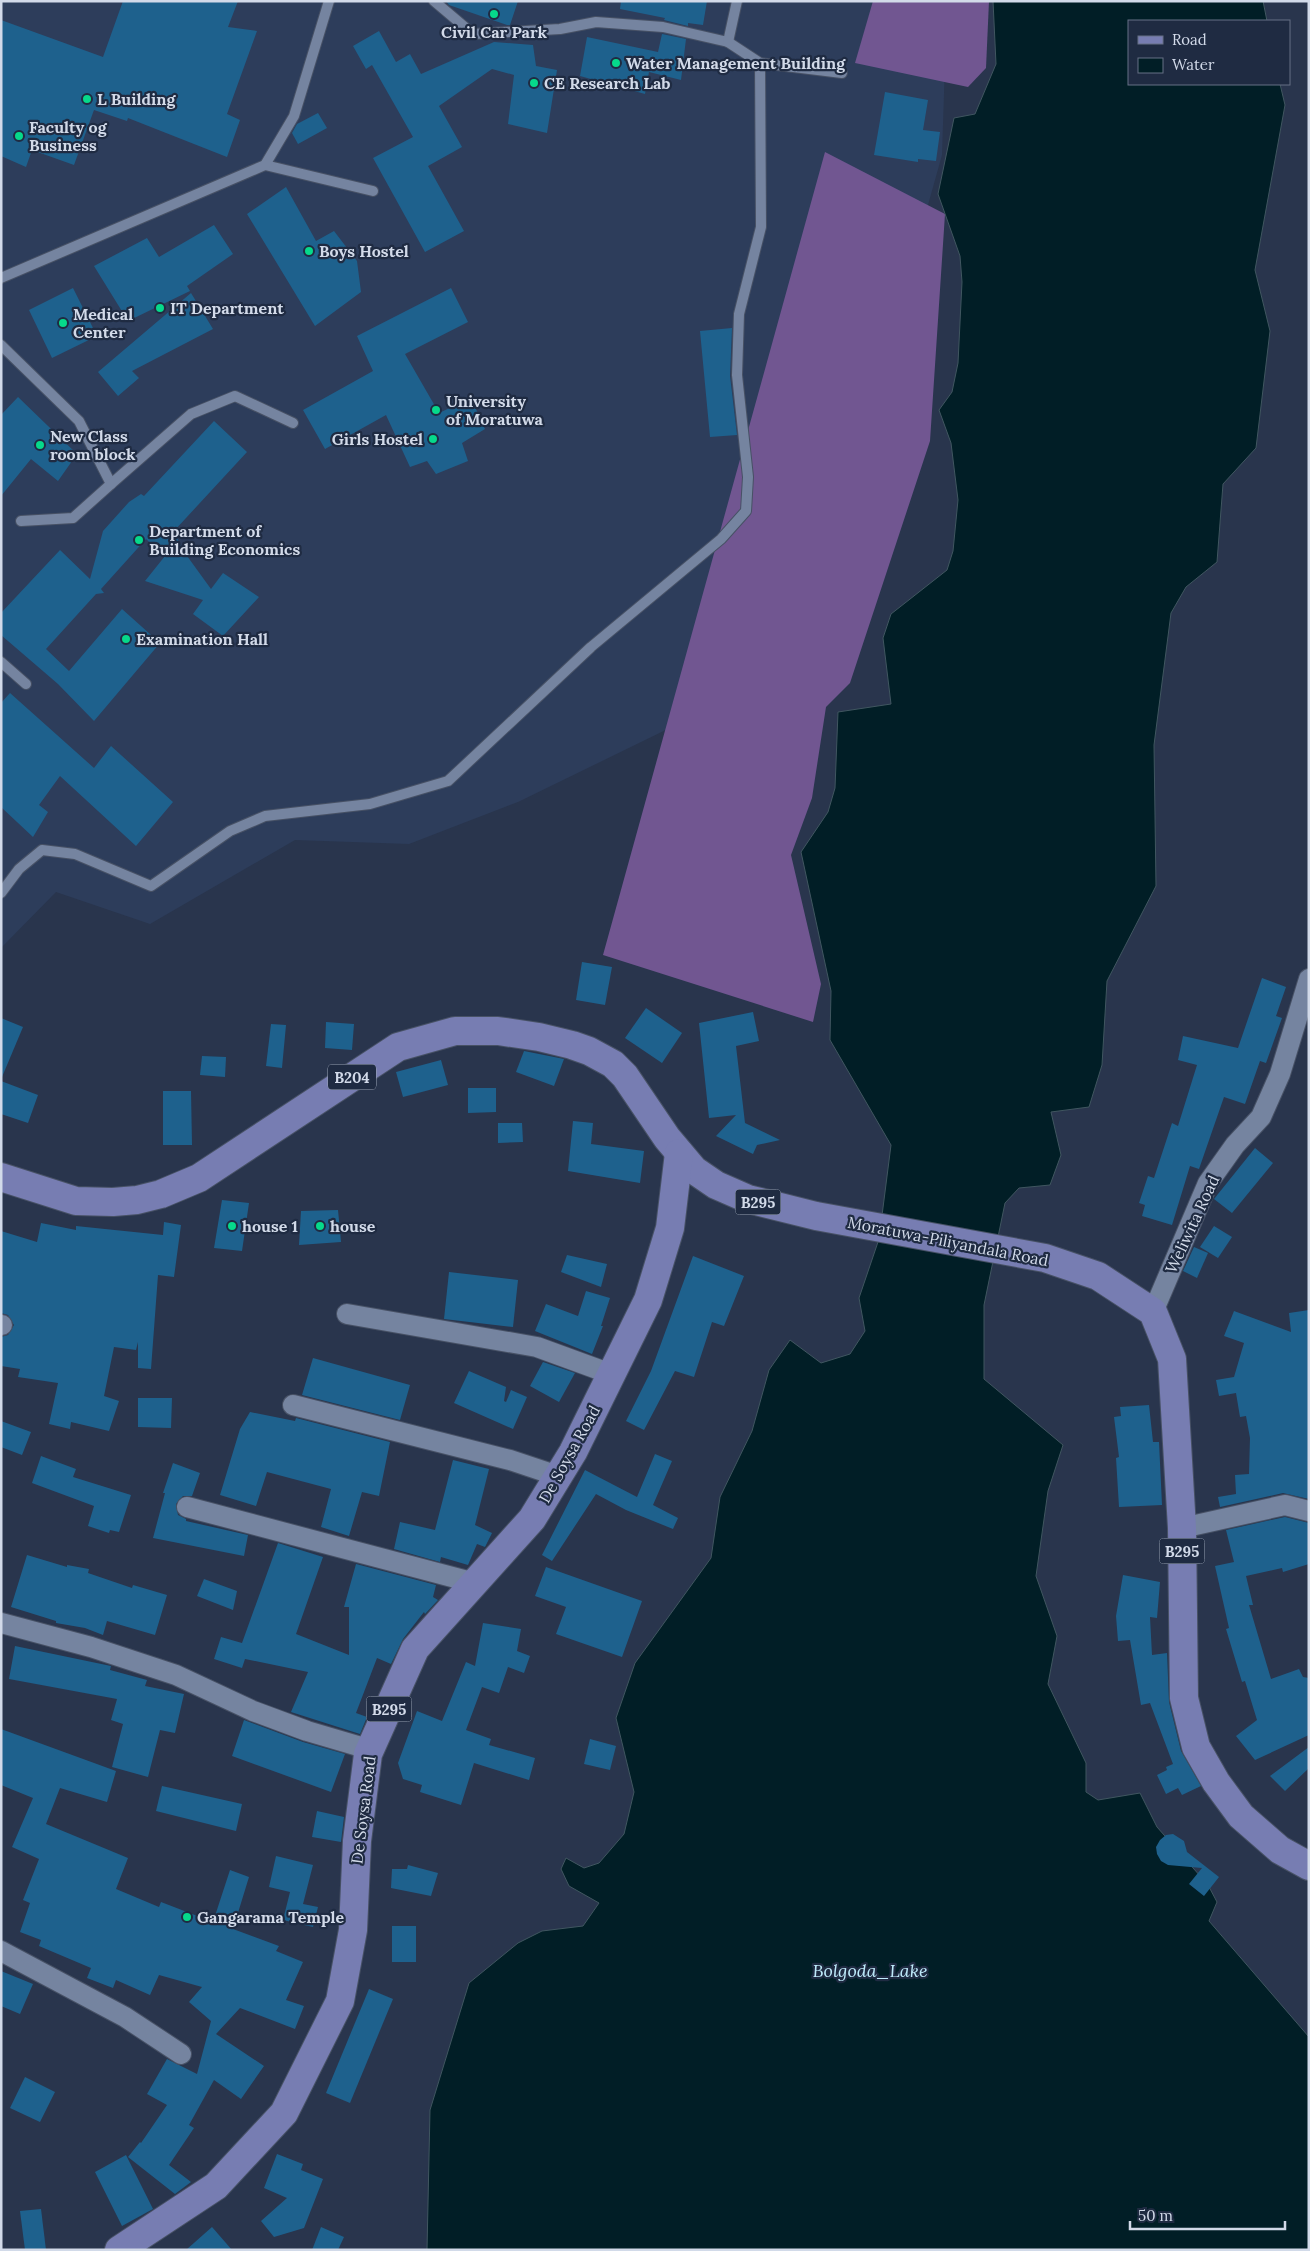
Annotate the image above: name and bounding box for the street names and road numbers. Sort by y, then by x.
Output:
road number: B204 [328,1064,376,1090]
street label: Weliwita Road [1161,1171,1224,1276]
road number: B295 [736,1190,780,1214]
street label: Moratuwa-Piliyandala Road [846,1212,1051,1270]
street label: De Soysa Road [534,1401,604,1506]
road number: B295 [1160,1538,1204,1564]
road number: B295 [366,1696,412,1722]
street label: De Soysa Road [346,1754,380,1865]

